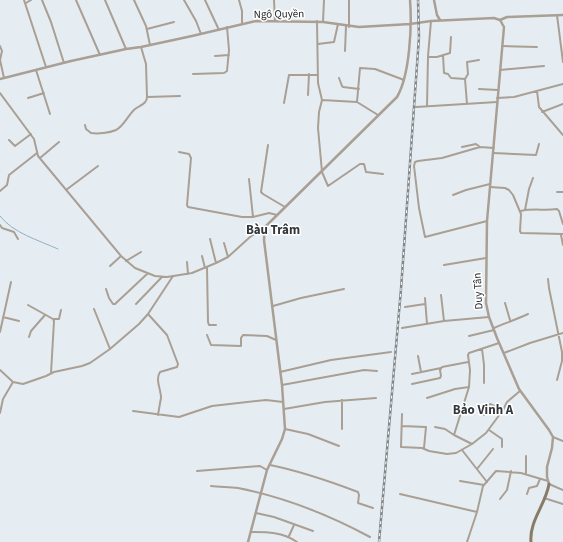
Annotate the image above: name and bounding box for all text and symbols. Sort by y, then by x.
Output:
street label: Ngô Quyền [254,6,304,22]
district label: Bàu Trâm [246,221,300,239]
street label: Duy Tân [470,272,486,310]
district label: Bảo Vinh A [453,401,514,419]

